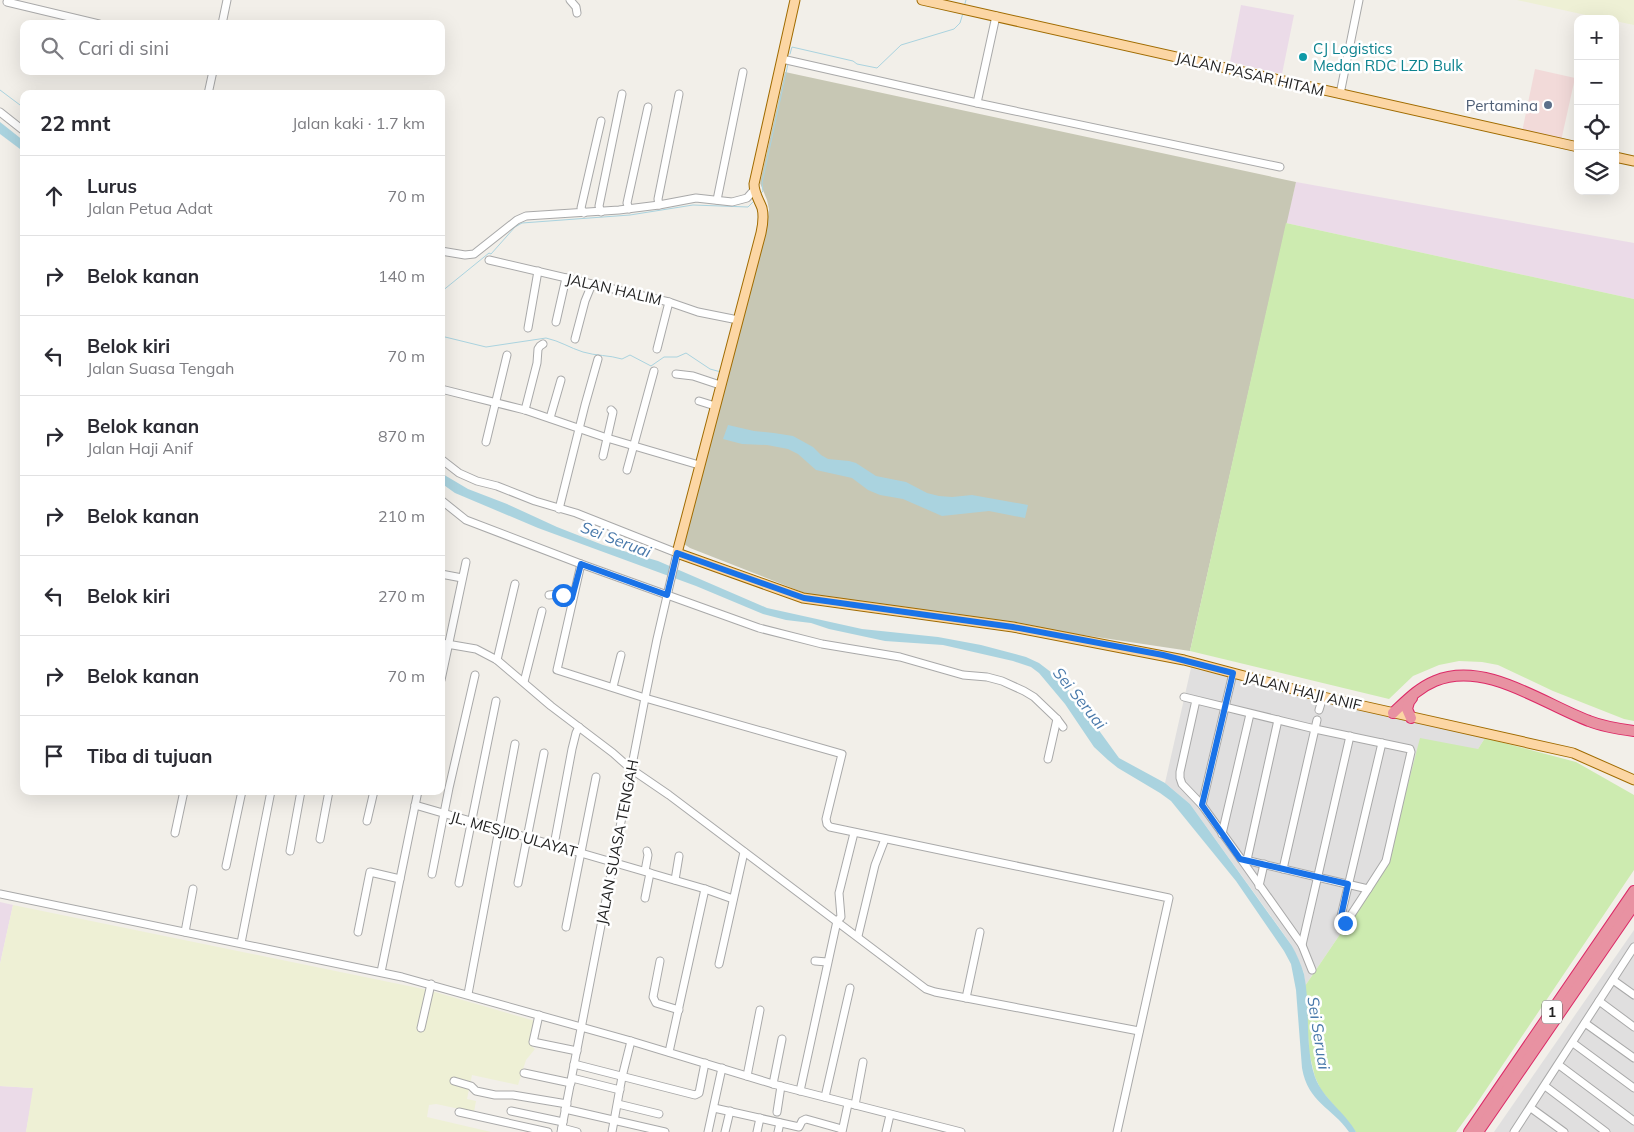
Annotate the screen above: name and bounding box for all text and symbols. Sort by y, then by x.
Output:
map controls [1574,15,1619,195]
button: + [1574,15,1619,60]
search box [20,20,445,75]
icon: search [38,34,66,62]
text: Cari di sini [78,36,169,60]
place label: CJ Logistics Medan RDC LZD Bulk [1313,39,1463,75]
street label: JALAN PASAR HITAM [1174,48,1326,100]
marker: CJ Logistics Medan RDC LZD Bulk [1297,51,1309,63]
button: − [1574,60,1619,105]
place label: Pertamina [1466,96,1538,115]
marker: Pertamina [1542,99,1554,111]
button: locate [1574,105,1619,150]
text: 22 mnt [40,110,110,136]
text: Jalan kaki · 1.7 km [292,113,425,133]
button: layers [1574,150,1619,195]
text: Lurus [87,174,137,198]
icon: ahead [40,182,68,210]
text: 70 m [388,186,425,206]
text: Jalan Petua Adat [87,198,213,218]
icon: right [40,262,68,290]
text: Belok kanan [87,264,199,288]
text: 140 m [378,266,425,286]
street label: JALAN HALIM [564,269,664,309]
text: Belok kiri [87,334,170,358]
icon: left [40,342,68,370]
text: 70 m [388,346,425,366]
text: Jalan Suasa Tengah [87,358,234,378]
text: Belok kanan [87,414,199,438]
icon: right [40,422,68,450]
text: 870 m [378,426,425,446]
text: Jalan Haji Anif [87,438,193,458]
icon: right [40,502,68,530]
text: Belok kanan [87,504,199,528]
text: 210 m [378,506,425,526]
water label: Sei Seruai [578,516,654,562]
icon: left [40,582,68,610]
text: Belok kiri [87,584,170,608]
route start [552,584,575,607]
text: 270 m [378,586,425,606]
icon: right [40,662,68,690]
water label: Sei Seruai [1049,663,1111,733]
text: Belok kanan [87,664,199,688]
text: 70 m [388,666,425,686]
street label: JALAN HAJI ANIF [1242,667,1364,715]
icon: arrive [40,742,68,770]
text: Tiba di tujuan [87,744,212,768]
street label: JALAN SUASA TENGAH [592,758,642,926]
street label: JL. MESJID ULAYAT [448,807,580,861]
route end [1334,912,1357,935]
water label: Sei Seruai [1303,995,1335,1071]
road number: 1 [1542,1000,1562,1024]

